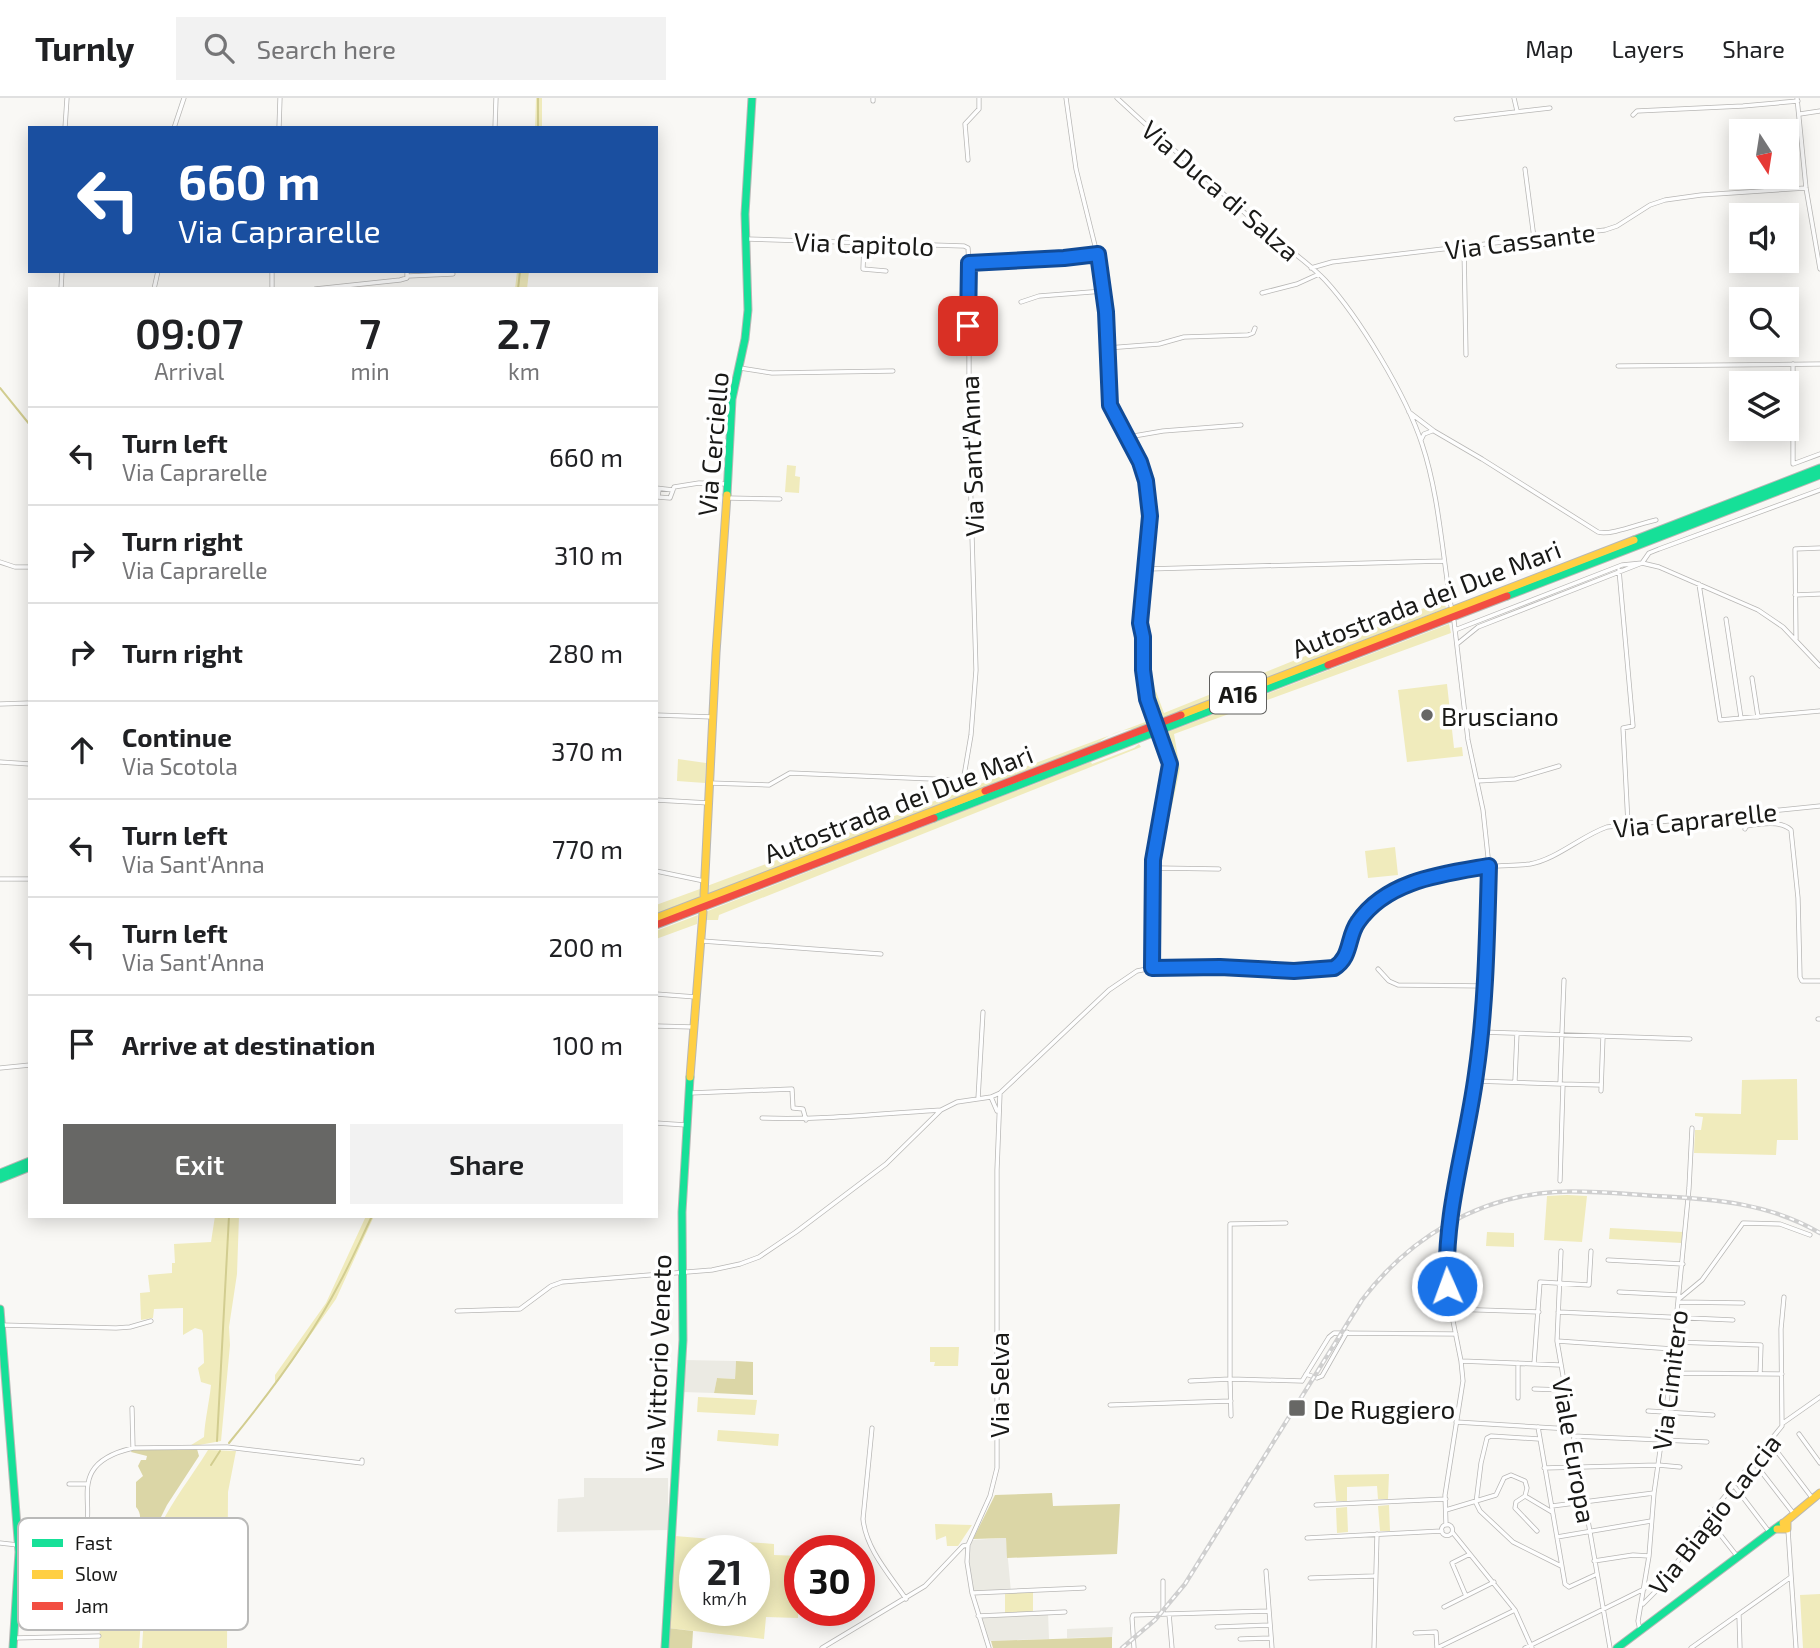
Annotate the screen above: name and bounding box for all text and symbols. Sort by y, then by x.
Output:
search box [176,17,666,80]
text: Turnly [35,28,134,68]
icon: search [200,29,238,67]
text: Search here [256,33,396,64]
text: Map [1525,34,1573,63]
text: Layers [1611,34,1684,63]
text: Share [1722,34,1785,63]
street label: Via Duca di Salza [1136,113,1306,267]
north arrow [1729,119,1799,189]
map controls [1729,119,1799,441]
text: 660 m [178,151,321,210]
icon: left [63,154,154,245]
button: sound [1729,203,1799,273]
text: Via Caprarelle [178,211,381,249]
street label: Via Cassante [1443,215,1597,265]
street label: Via Capitolo [793,225,935,261]
button: search [1729,287,1799,357]
pin [938,296,998,356]
text: 09:07 [135,307,244,357]
text: 7 [359,307,381,357]
text: 2.7 [497,307,551,357]
icon: arrive [949,307,987,345]
text: Arrival [154,357,224,385]
text: min [351,357,390,385]
text: km [508,357,540,385]
street label: Via Cerciello [690,371,734,517]
button: layers [1729,371,1799,441]
street label: Via Sant'Anna [953,375,989,537]
text: Turn left [122,427,228,458]
icon: left [63,437,101,475]
text: 660 m [549,441,623,472]
text: Via Caprarelle [122,458,268,486]
text: Turn right [122,525,243,556]
street label: Autostrada dei Due Mari [1287,532,1565,664]
icon: right [63,535,101,573]
text: 310 m [554,539,623,570]
text: Via Caprarelle [122,556,268,584]
icon: right [63,633,101,671]
text: Turn right [122,637,243,668]
text: 280 m [548,637,623,668]
road number: A16 [1210,672,1266,714]
place label: Brusciano [1441,700,1559,731]
marker: Brusciano [1419,707,1435,723]
text: Continue [122,721,232,752]
icon: ahead [63,731,101,769]
text: 370 m [551,735,623,766]
street label: Autostrada dei Due Mari [759,737,1037,869]
text: Via Scotola [122,752,238,780]
street label: Via Caprarelle [1611,795,1779,843]
text: Turn left [122,819,228,850]
icon: left [63,829,101,867]
text: 770 m [552,833,623,864]
text: Via Sant'Anna [122,850,265,878]
text: Turn left [122,917,228,948]
icon: left [63,927,101,965]
text: 200 m [548,931,623,962]
text: Via Sant'Anna [122,948,265,976]
icon: arrive [63,1025,101,1063]
text: Arrive at destination [122,1029,375,1060]
text: 100 m [553,1029,623,1060]
button: Exit [63,1124,336,1204]
button: Share [350,1124,623,1204]
position arrow [1410,1249,1484,1323]
street label: Via Vittorio Veneto [638,1254,676,1472]
street label: Via Cimitero [1645,1308,1693,1452]
street label: Via Selva [983,1332,1014,1438]
street label: Viale Europa [1547,1375,1603,1525]
place label: De Ruggiero [1313,1393,1455,1424]
marker: De Ruggiero [1287,1398,1307,1418]
street label: Via Biagio Caccia [1642,1427,1786,1601]
legend [18,1518,248,1630]
text: Fast [75,1531,112,1554]
speed limit sign: 30 [784,1535,875,1626]
text: 21 [707,1550,742,1592]
text: Slow [75,1562,118,1585]
text: km/h [702,1587,747,1609]
text: Jam [75,1594,109,1617]

